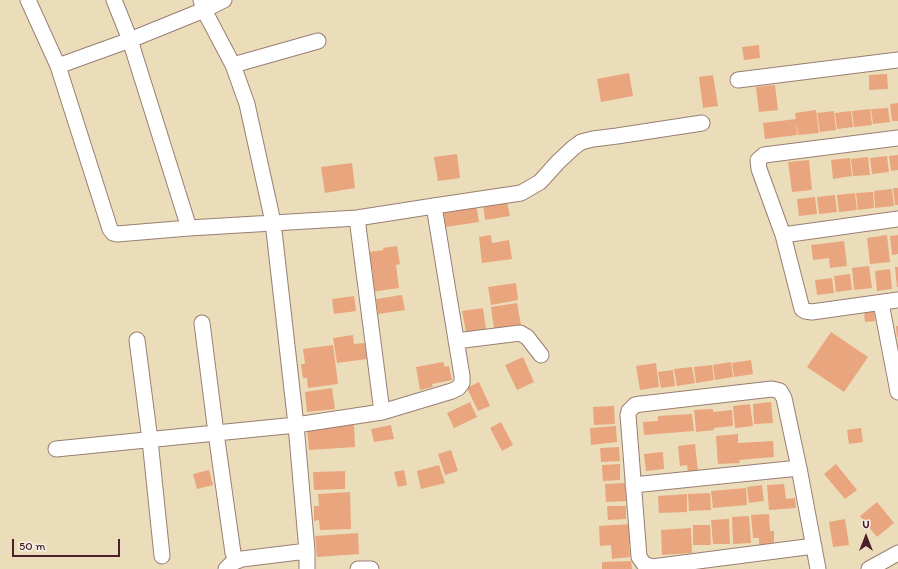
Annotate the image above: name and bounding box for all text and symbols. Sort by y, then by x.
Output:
north arrow [846,517,886,557]
text: U [862,518,870,531]
scale bar [14,531,122,557]
text: 50 m [19,539,45,553]

